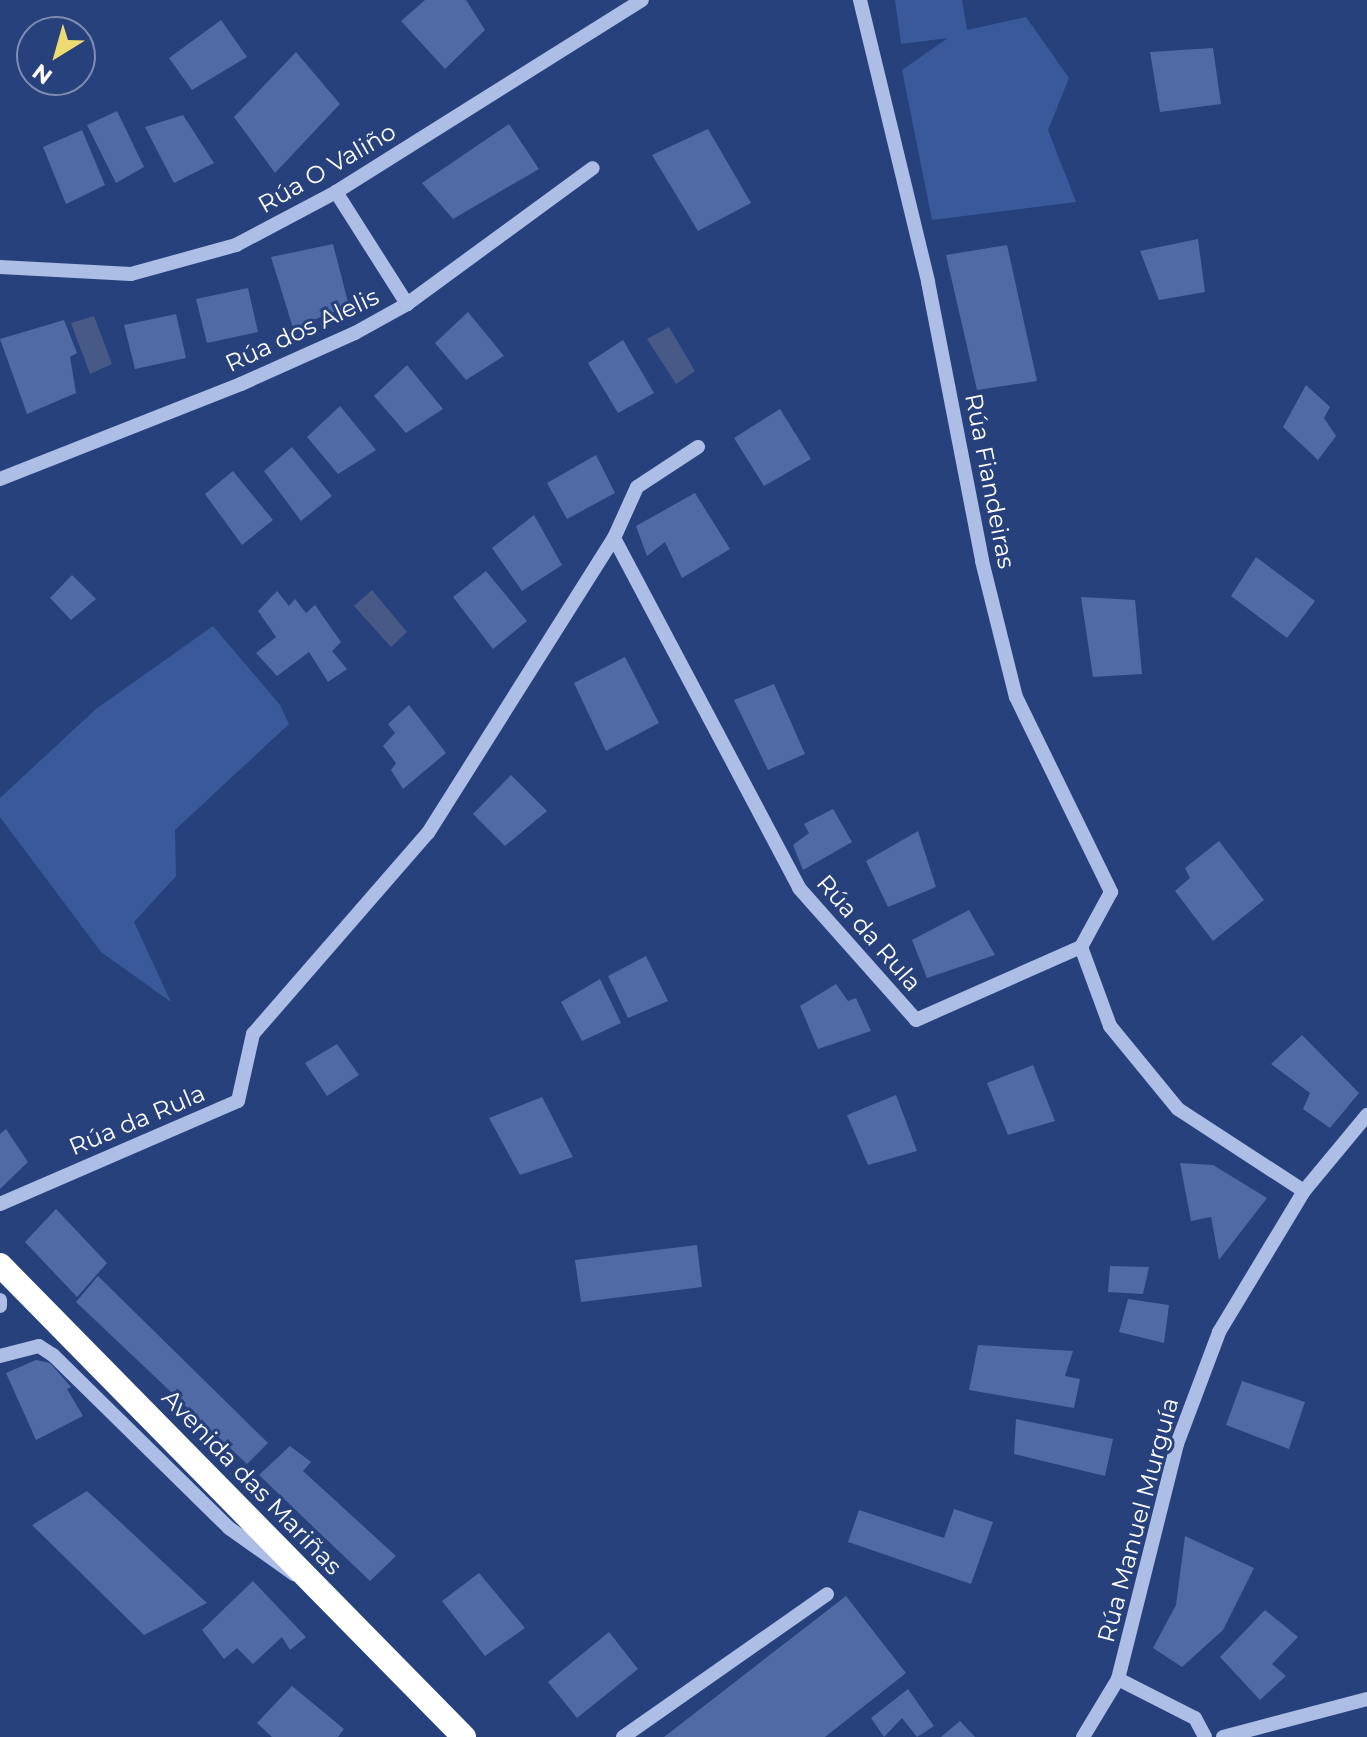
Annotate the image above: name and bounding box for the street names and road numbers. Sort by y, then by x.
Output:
street label: Rúa O Valiño [253,117,401,219]
street label: Rúa dos Alelis [221,282,383,378]
street label: Rúa Fiandeiras [959,391,1021,571]
street label: Rúa da Rula [811,869,927,997]
street label: Rúa da Rula [65,1078,209,1162]
street label: Avenida das Mariñas [156,1383,348,1581]
street label: Rúa Manuel Murguía [1091,1394,1185,1646]

